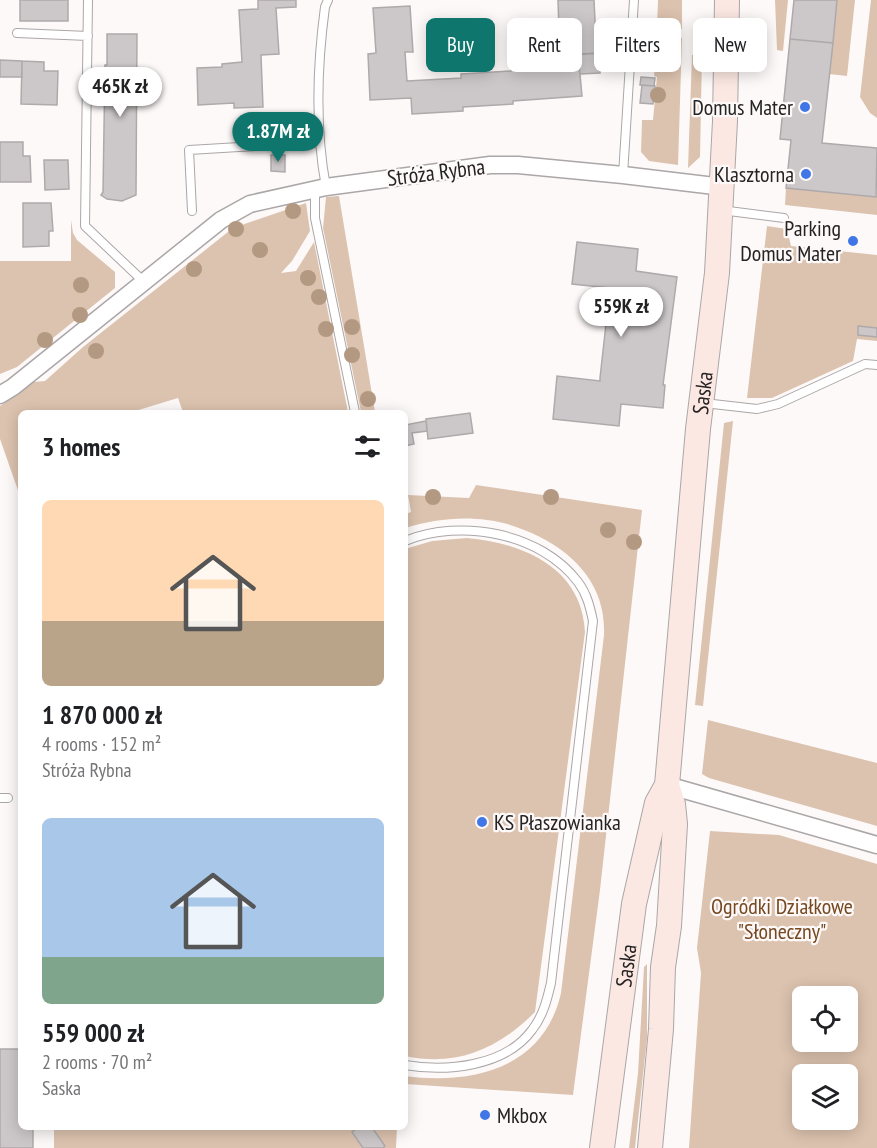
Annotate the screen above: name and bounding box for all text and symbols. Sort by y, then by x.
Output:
chip: Buy [426,18,495,72]
chip: Rent [507,18,582,72]
chip: Filters [594,18,681,72]
chip: New [693,18,767,72]
pin: 465K zł [65,67,175,118]
text: 465K zł [92,73,148,99]
place label: Domus Mater [692,93,793,121]
marker: Domus Mater [798,100,812,114]
pin: 1.87M zł [216,112,340,163]
text: 1.87M zł [246,118,310,144]
street label: Stróża Rybna [385,152,487,192]
place label: Klasztorna [714,160,794,188]
marker: Klasztorna [799,167,813,181]
place label: Parking Domus Mater [740,214,841,267]
marker: Parking Domus Mater [846,234,860,248]
pin: 559K zł [566,287,676,338]
text: 559K zł [593,293,649,319]
street label: Saska [686,370,719,416]
text: 3 homes [42,430,120,463]
icon: filters [351,430,384,463]
icon: home [159,539,267,647]
text: 1 870 000 zł [42,698,162,731]
text: 4 rooms · 152 m² [42,731,161,757]
text: Stróża Rybna [42,757,131,783]
place label: KS Płaszowianka [494,808,621,836]
marker: KS Płaszowianka [475,815,489,829]
icon: home [159,857,267,965]
park label: Ogródki Działkowe "Słoneczny" [711,892,853,945]
street label: Saska [609,942,643,989]
map controls [792,986,858,1130]
button: locate [792,986,858,1052]
text: 559 000 zł [42,1016,144,1049]
text: 2 rooms · 70 m² [42,1049,152,1075]
button: layers [792,1064,858,1130]
text: Saska [42,1075,81,1101]
place label: Mkbox [497,1101,547,1129]
marker: Mkbox [478,1108,492,1122]

